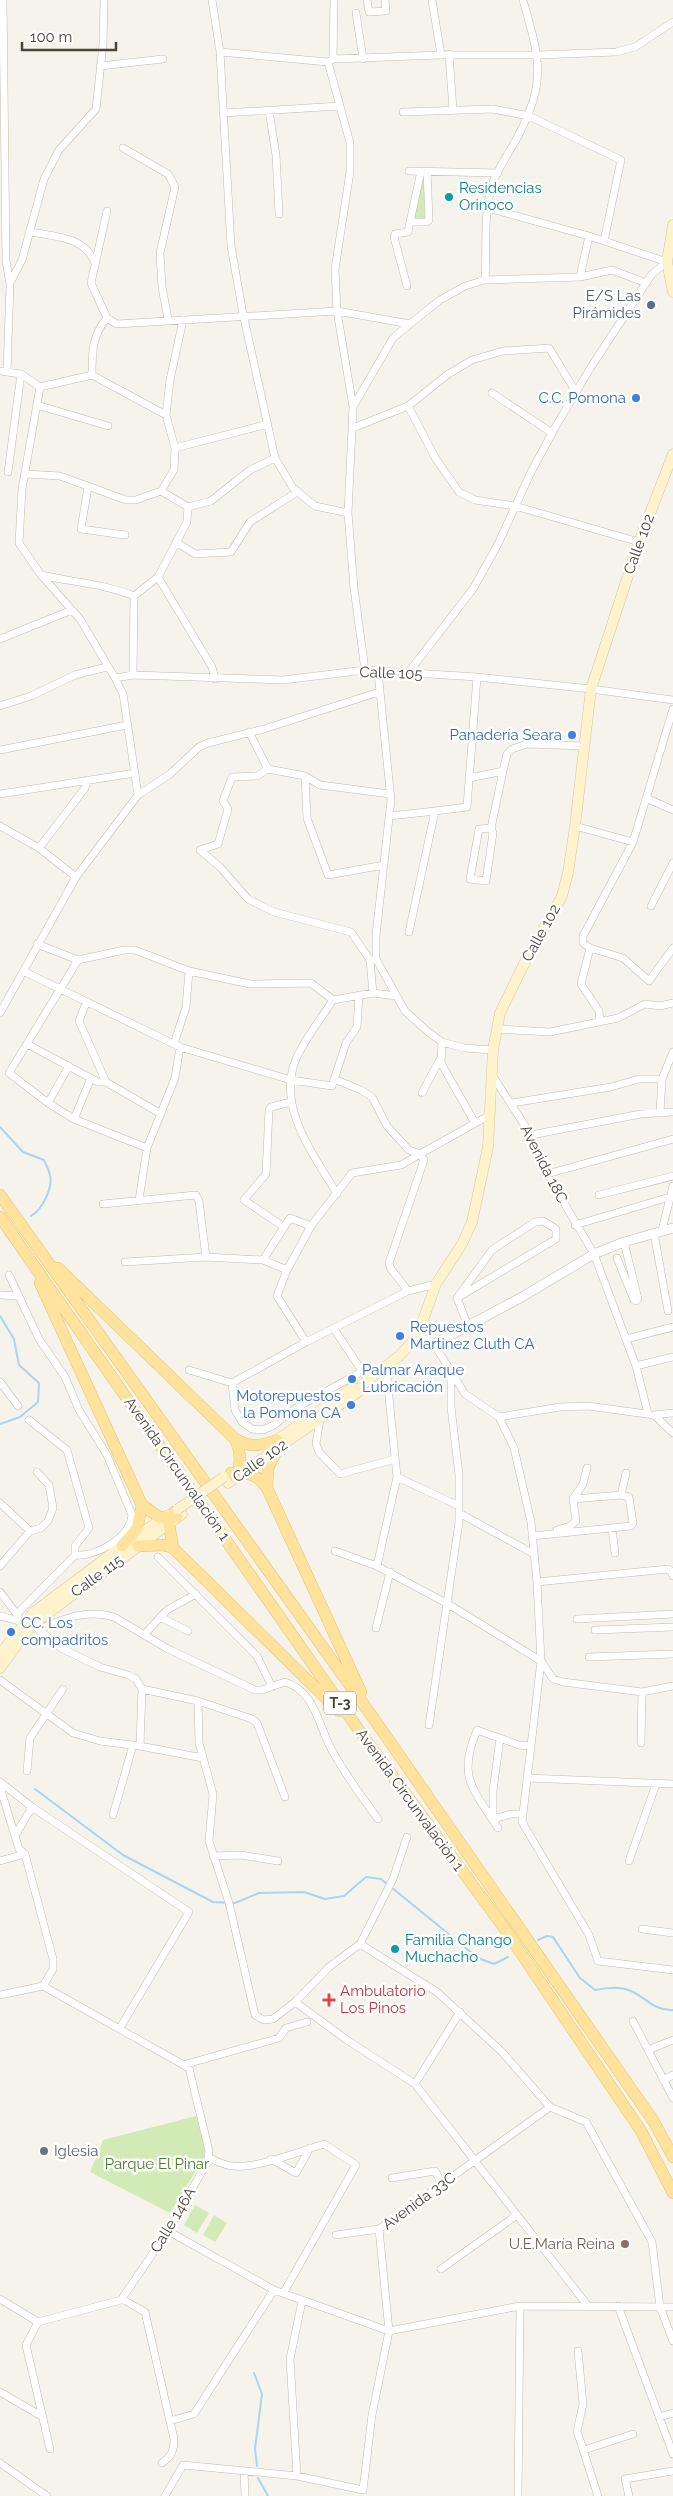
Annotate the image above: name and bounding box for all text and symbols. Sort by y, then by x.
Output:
scale bar [22,20,116,52]
text: 100 m [30,28,72,46]
place label: Residencias Orinoco [459,179,542,214]
marker: Residencias Orinoco [443,191,455,203]
place label: E/S Las Pirámides [573,287,641,322]
marker: E/S Las Pirámides [645,299,657,311]
place label: C.C. Pomona [538,389,626,407]
marker: C.C. Pomona [630,392,642,404]
street label: Calle 102 [620,511,658,577]
street label: Calle 105 [359,663,423,683]
place label: Panadería Seara [449,726,562,744]
marker: Panadería Seara [566,729,578,741]
street label: Calle 102 [518,901,564,965]
street label: Avenida 18C [517,1122,571,1206]
place label: Repuestos Martinez Cluth CA [410,1318,535,1353]
marker: Repuestos Martinez Cluth CA [394,1330,406,1342]
place label: Palmar Araque Lubricación [362,1361,464,1396]
marker: Palmar Araque Lubricación [346,1373,358,1385]
place label: Motorepuestos la Pomona CA [236,1387,341,1422]
street label: Avenida Circunvalación 1 [120,1394,234,1545]
marker: Motorepuestos la Pomona CA [345,1399,357,1411]
street label: Calle 102 [229,1436,291,1486]
street label: Calle 115 [67,1551,127,1601]
place label: CC. Los compadritos [21,1614,108,1649]
marker: CC. Los compadritos [5,1626,17,1638]
road number: T-3 [324,1692,356,1715]
street label: Avenida Circunvalación 1 [352,1725,468,1875]
place label: Familia Chango Muchacho [405,1931,512,1966]
marker: Familia Chango Muchacho [389,1943,401,1955]
place label: Ambulatorio Los Pinos [340,1982,426,2017]
marker: Ambulatorio Los Pinos [322,1993,336,2007]
place label: Iglesia [54,2142,98,2160]
marker: Iglesia [38,2145,50,2157]
park label: Parque El Pinar [105,2155,210,2173]
street label: Avenida 33C [379,2168,459,2234]
street label: Calle 146A [147,2184,199,2256]
place label: U.E.María Reina [509,2235,615,2253]
marker: U.E.María Reina [619,2238,631,2250]

